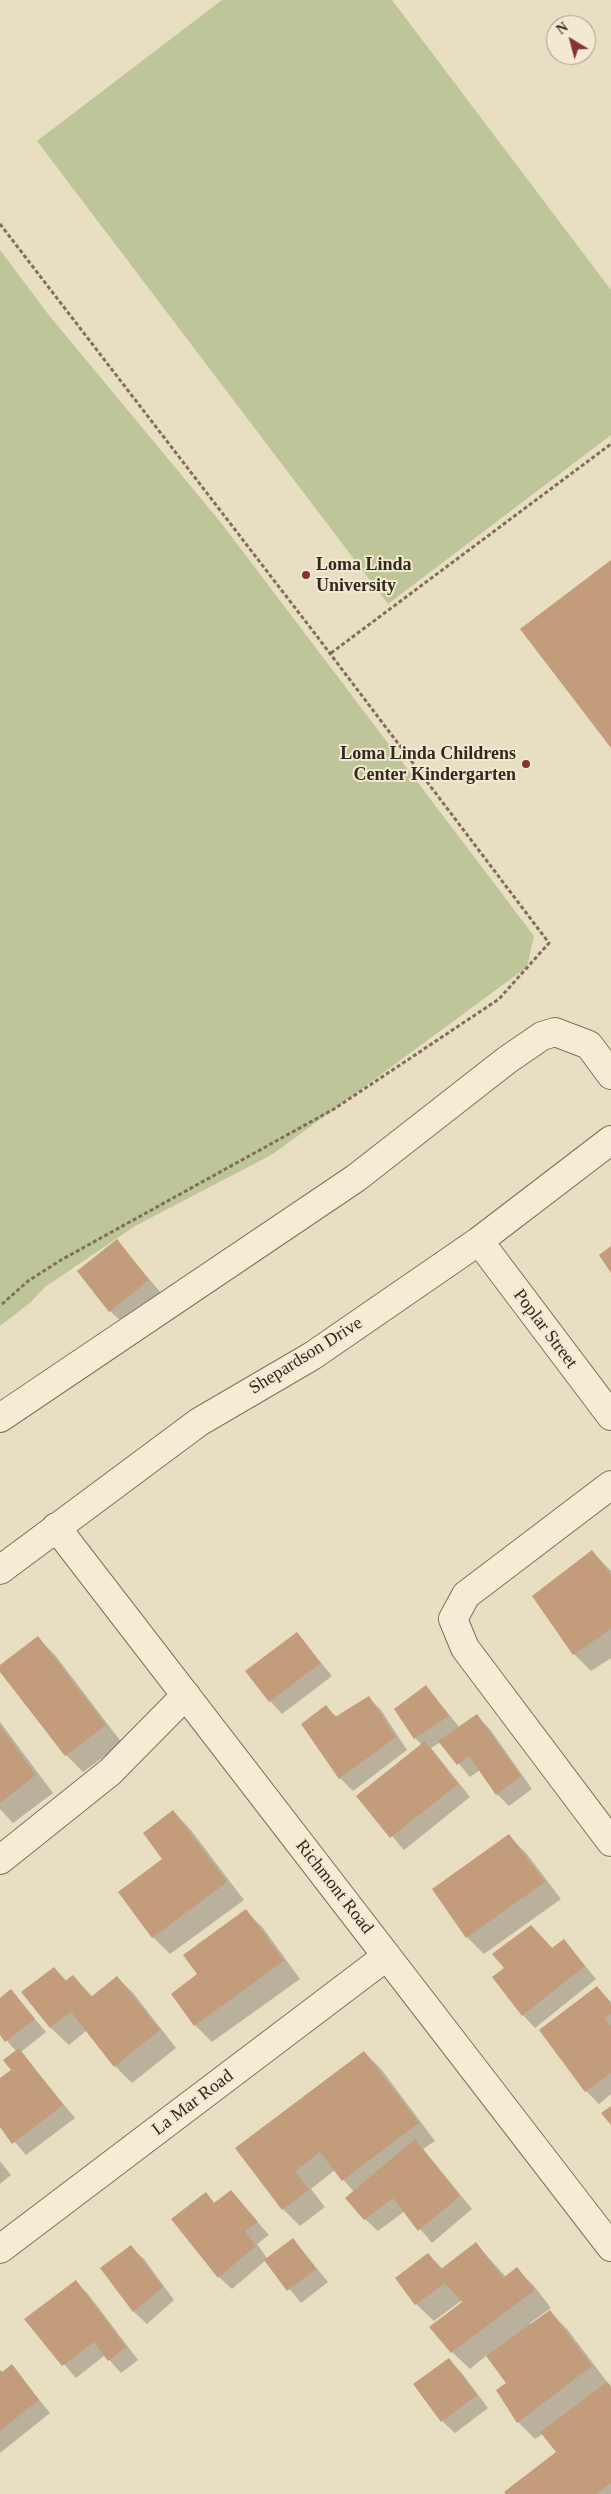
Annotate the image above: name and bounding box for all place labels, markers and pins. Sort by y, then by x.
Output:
place label: Loma Linda University [316,554,412,596]
marker: Loma Linda University [300,569,312,581]
place label: Loma Linda Childrens Center Kindergarten [340,743,516,786]
marker: Loma Linda Childrens Center Kindergarten [520,758,532,770]

